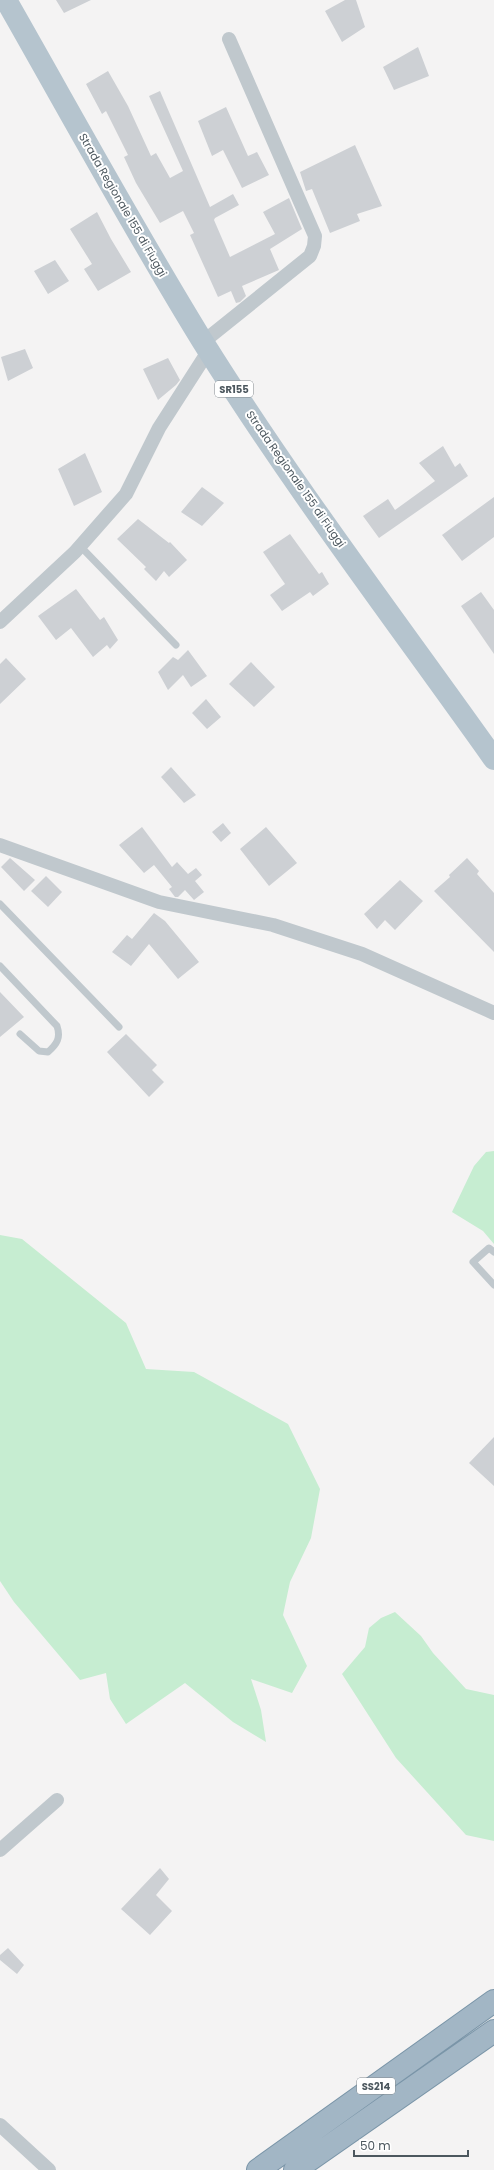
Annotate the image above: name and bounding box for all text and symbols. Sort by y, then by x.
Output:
street label: Strada Regionale 155 di Fiuggi [75,130,171,280]
road number: SR155 [215,381,253,397]
street label: Strada Regionale 155 di Fiuggi [243,407,350,551]
road number: SS214 [357,2078,395,2094]
scale bar [354,2132,468,2158]
text: 50 m [360,2137,391,2154]

